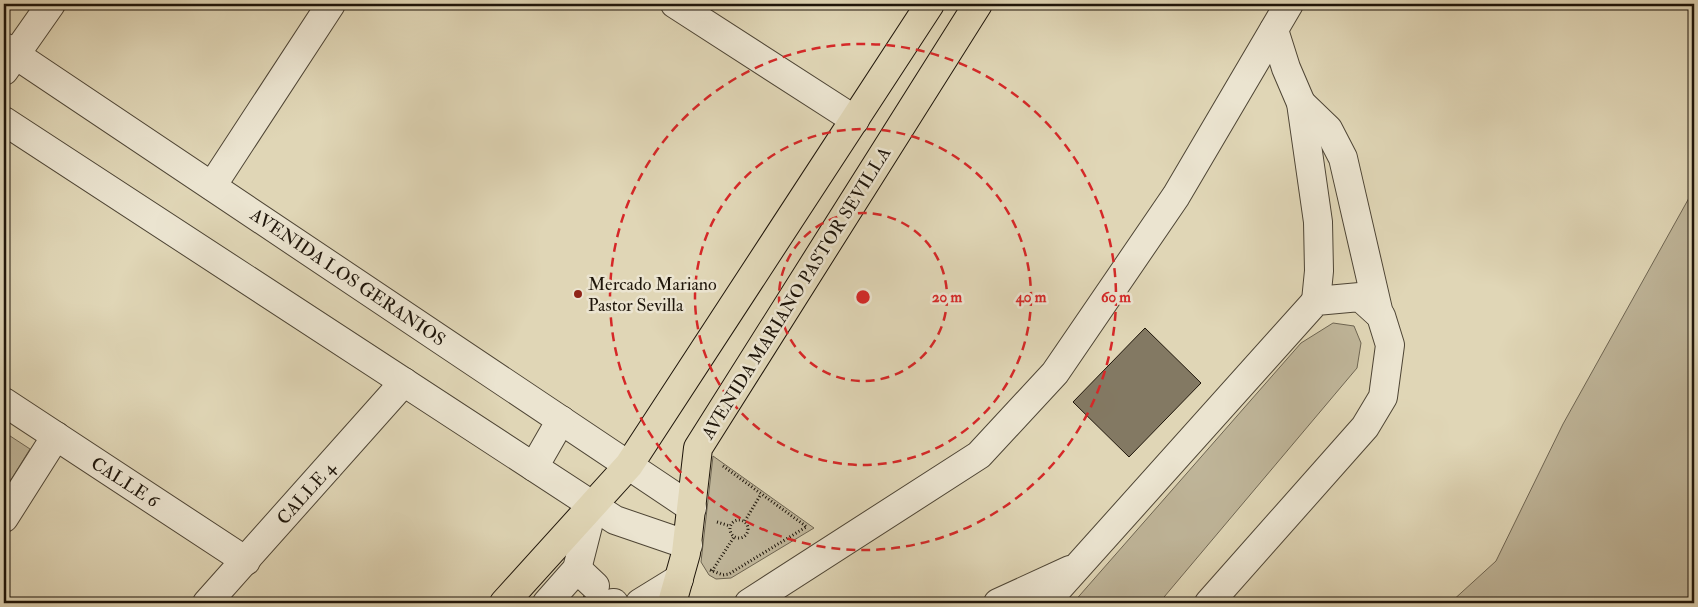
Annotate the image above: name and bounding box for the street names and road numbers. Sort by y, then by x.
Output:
street label: AVENIDA MARIANO PASTOR SEVILLA [696,142,897,445]
street label: AVENIDA LOS GERANIOS [245,203,450,351]
street label: CALLE 6 [86,452,164,513]
street label: CALLE 4 [272,456,342,530]

